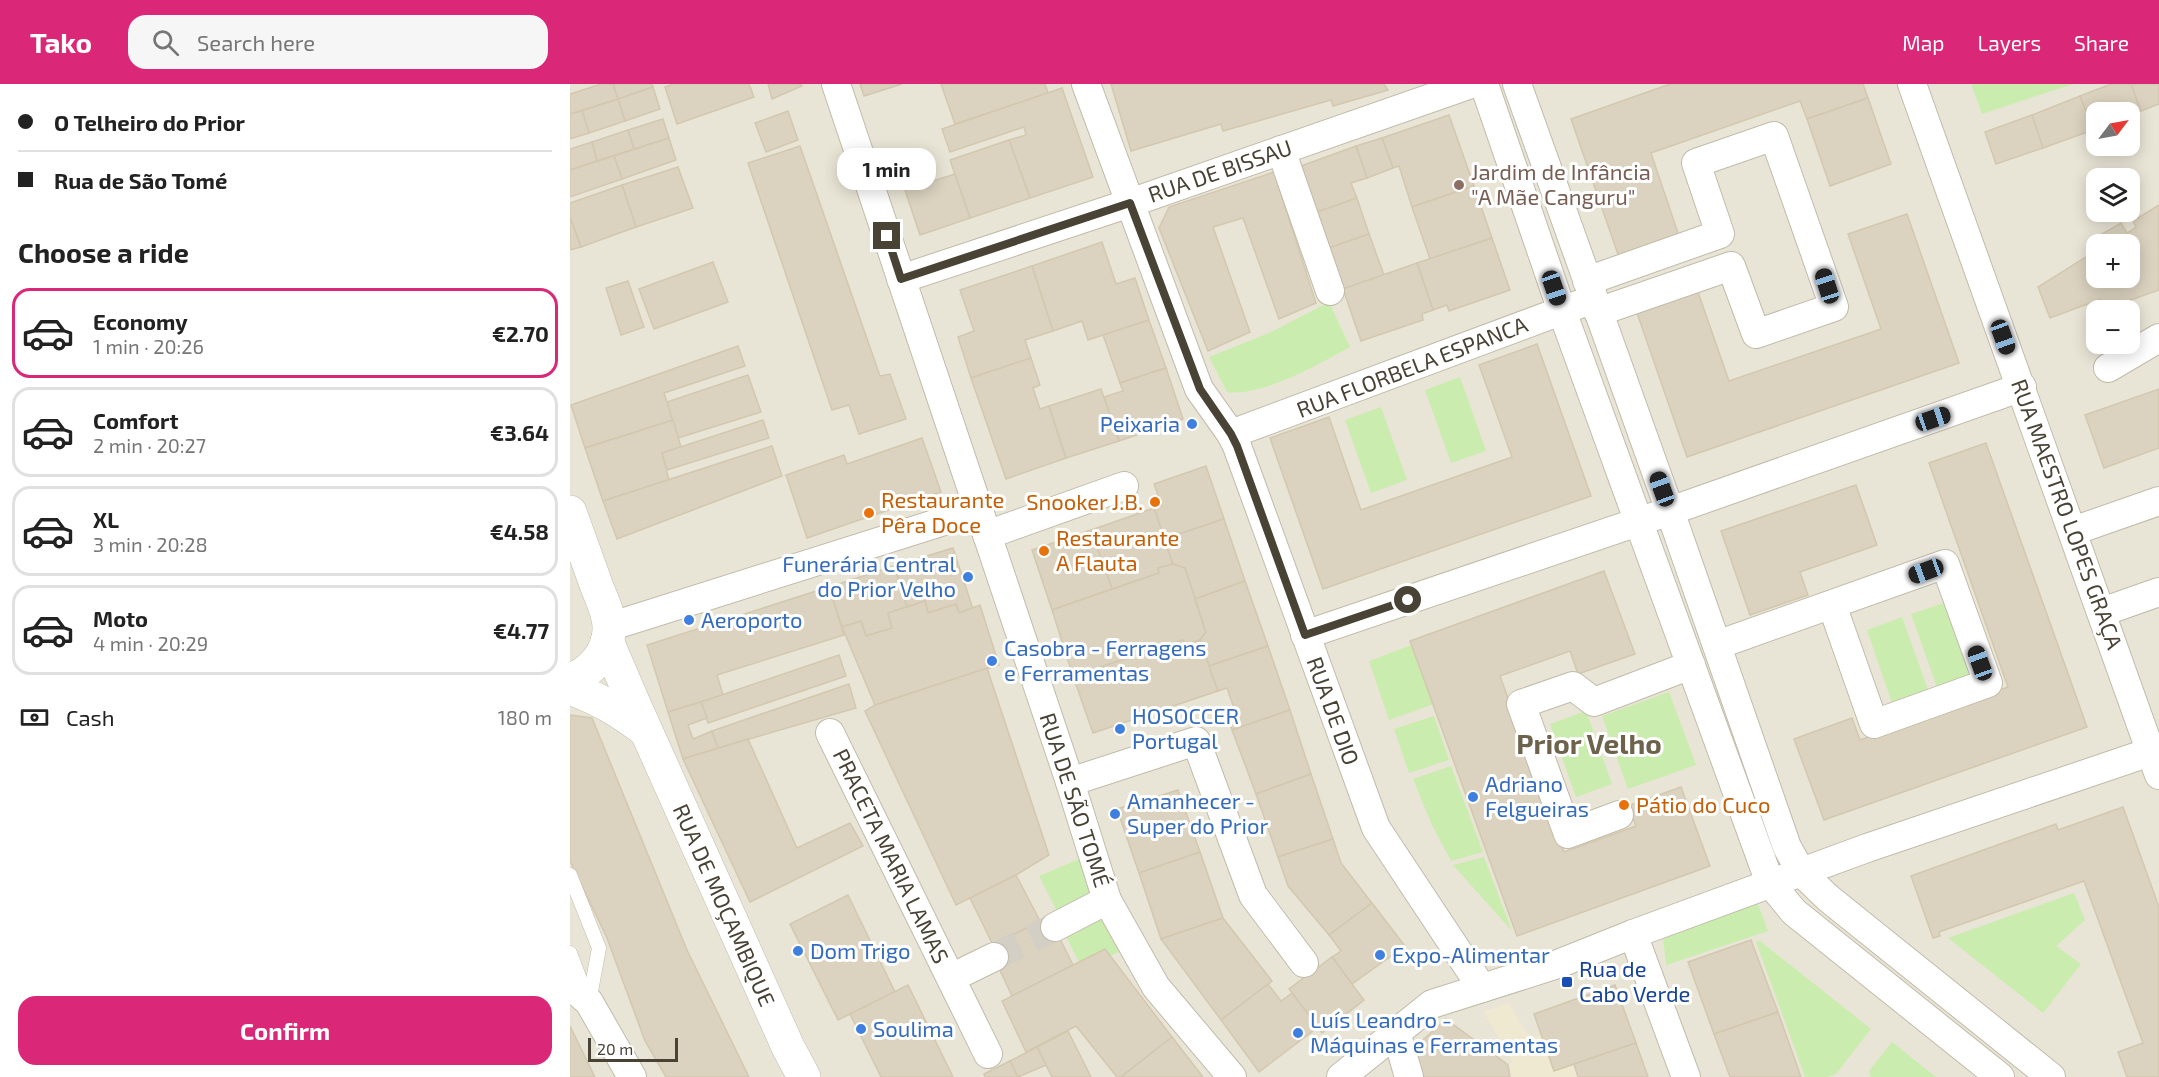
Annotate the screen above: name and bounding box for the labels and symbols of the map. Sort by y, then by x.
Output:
north arrow [2086,102,2140,156]
street label: RUA DE BISSAU [1144,133,1295,207]
callout: 1 min [838,149,936,191]
place label: Jardim de Infância "A Mãe Canguru" [1471,158,1651,209]
marker: Jardim de Infância "A Mãe Canguru" [1452,178,1466,192]
route end [873,222,900,249]
car [1813,266,1841,306]
car [1540,268,1568,308]
street label: RUA FLORBELA ESPANCA [1293,310,1531,422]
car [1988,317,2018,357]
street label: RUA MAESTRO LOPES GRAÇA [2005,375,2129,653]
car [1913,405,1953,433]
place label: Peixaria [1100,410,1180,436]
marker: Peixaria [1185,417,1199,431]
car [1647,469,1677,509]
place label: Restaurante Pêra Doce [881,486,1004,537]
place label: Snooker J.B. [1026,488,1143,514]
marker: Snooker J.B. [1148,495,1162,509]
marker: Restaurante Pêra Doce [862,506,876,520]
place label: Restaurante A Flauta [1056,524,1179,575]
marker: Restaurante A Flauta [1037,544,1051,558]
place label: Funerária Central do Prior Velho [782,550,956,601]
car [1906,556,1946,586]
marker: Funerária Central do Prior Velho [961,570,975,584]
route start [1394,586,1421,613]
place label: Aeroporto [701,606,803,632]
marker: Aeroporto [682,613,696,627]
place label: Casobra - Ferragens e Ferramentas [1004,634,1206,685]
car [1965,643,1995,683]
street label: RUA DE DIO [1302,653,1366,768]
marker: Casobra - Ferragens e Ferramentas [985,654,999,668]
place label: HOSOCCER Portugal [1132,702,1239,753]
street label: RUA DE SÃO TOMÉ [1035,709,1116,890]
marker: HOSOCCER Portugal [1113,722,1127,736]
district label: Prior Velho [1516,726,1662,760]
street label: PRACETA MARIA LAMAS [829,744,955,967]
place label: Adriano Felgueiras [1485,770,1589,821]
place label: Amanhecer - Super do Prior [1127,787,1268,838]
marker: Adriano Felgueiras [1466,790,1480,804]
place label: Pátio do Cuco [1636,791,1770,817]
marker: Pátio do Cuco [1617,798,1631,812]
street label: RUA DE MOÇAMBIQUE [667,799,781,1011]
marker: Amanhecer - Super do Prior [1108,807,1122,821]
place label: Dom Trigo [810,937,910,963]
place label: Expo-Alimentar [1392,941,1550,967]
marker: Dom Trigo [791,944,805,958]
marker: Expo-Alimentar [1373,948,1387,962]
place label: Rua de Cabo Verde [1579,955,1690,1006]
marker: Rua de Cabo Verde [1560,975,1574,989]
place label: Luís Leandro - Máquinas e Ferramentas [1310,1006,1558,1057]
place label: Soulima [873,1015,954,1041]
marker: Soulima [854,1022,868,1036]
marker: Luís Leandro - Máquinas e Ferramentas [1291,1026,1305,1040]
scale bar [588,1035,678,1062]

